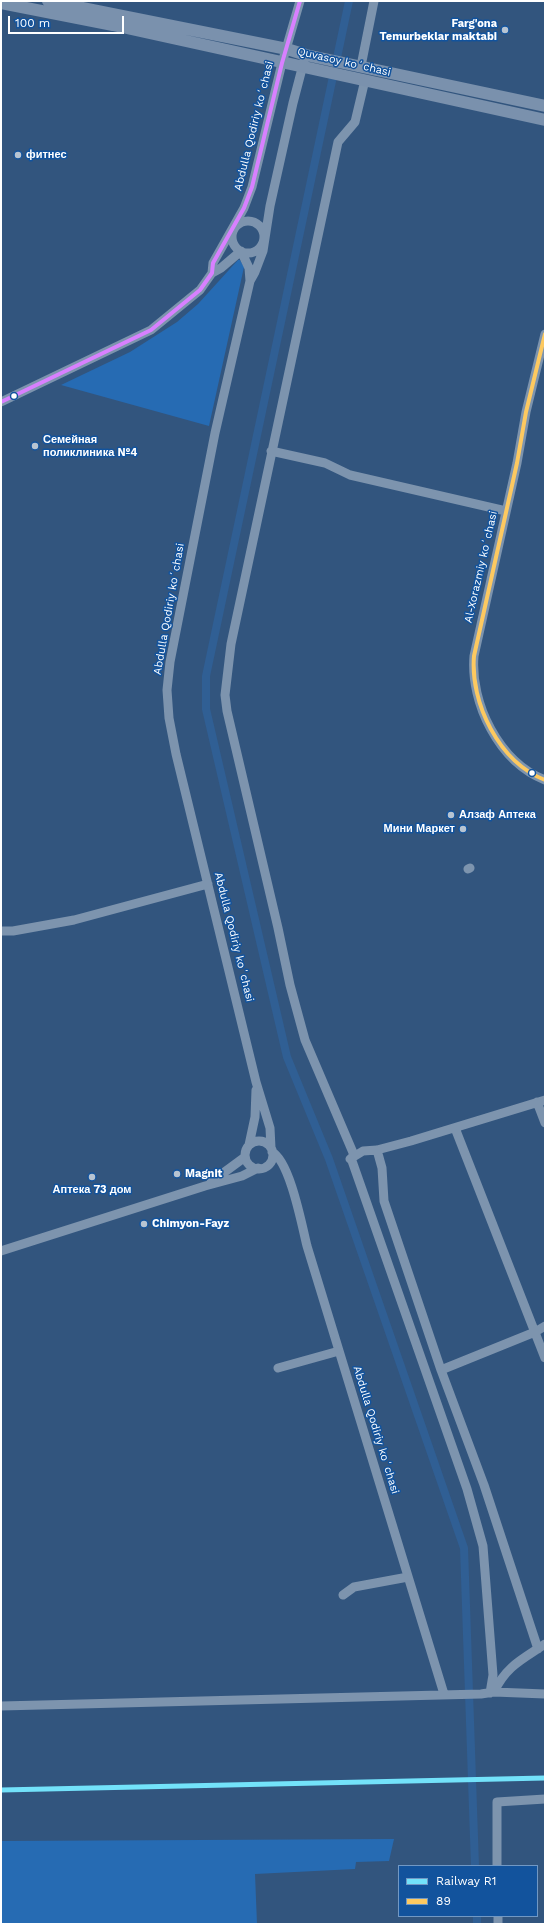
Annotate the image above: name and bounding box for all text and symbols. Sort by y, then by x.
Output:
scale bar [10,8,126,34]
text: 100 m [15,16,50,30]
place label: Farg'ona Temurbeklar maktabi [380,17,497,43]
marker: Farg'ona Temurbeklar maktabi [500,25,510,35]
street label: Quvasoy koʻchasi [296,45,392,79]
street label: Abdulla Qodiriy koʻchasi [231,60,277,192]
place label: фитнес [26,148,67,162]
marker: фитнес [13,150,23,160]
unlabelled marker [9,391,19,401]
place label: Семейная поликлиника №4 [43,433,137,459]
marker: Семейная поликлиника №4 [30,441,40,451]
street label: Al-Xorazmiy koʻchasi [462,510,500,624]
street label: Abdulla Qodiriy koʻchasi [151,542,187,676]
unlabelled marker [527,768,537,778]
place label: Алзаф Аптека [459,808,536,822]
marker: Алзаф Аптека [446,810,456,820]
place label: Мини Маркет [384,822,455,836]
marker: Мини Маркет [458,824,468,834]
street label: Abdulla Qodiriy koʻchasi [211,871,257,1003]
place label: Magnit [185,1167,222,1181]
marker: Magnit [172,1169,182,1179]
marker: Аптека 73 дом [87,1172,97,1182]
place label: Аптека 73 дом [53,1183,131,1197]
place label: Chimyon-Fayz [152,1217,229,1231]
marker: Chimyon-Fayz [139,1219,149,1229]
street label: Abdulla Qodiriy koʻchasi [350,1364,402,1496]
legend [398,1865,538,1917]
text: Railway R1 [436,1874,496,1888]
text: 89 [436,1894,451,1908]

